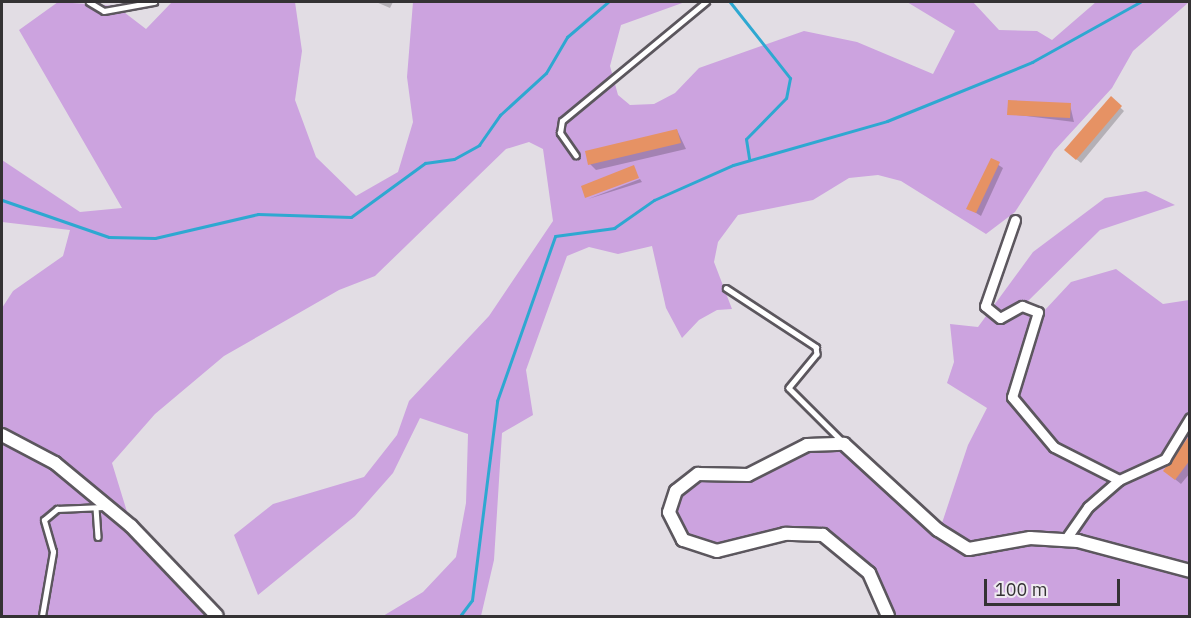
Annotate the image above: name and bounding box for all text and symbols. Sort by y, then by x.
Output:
scale bar [987,567,1124,605]
text: 100 m [995,578,1047,601]

